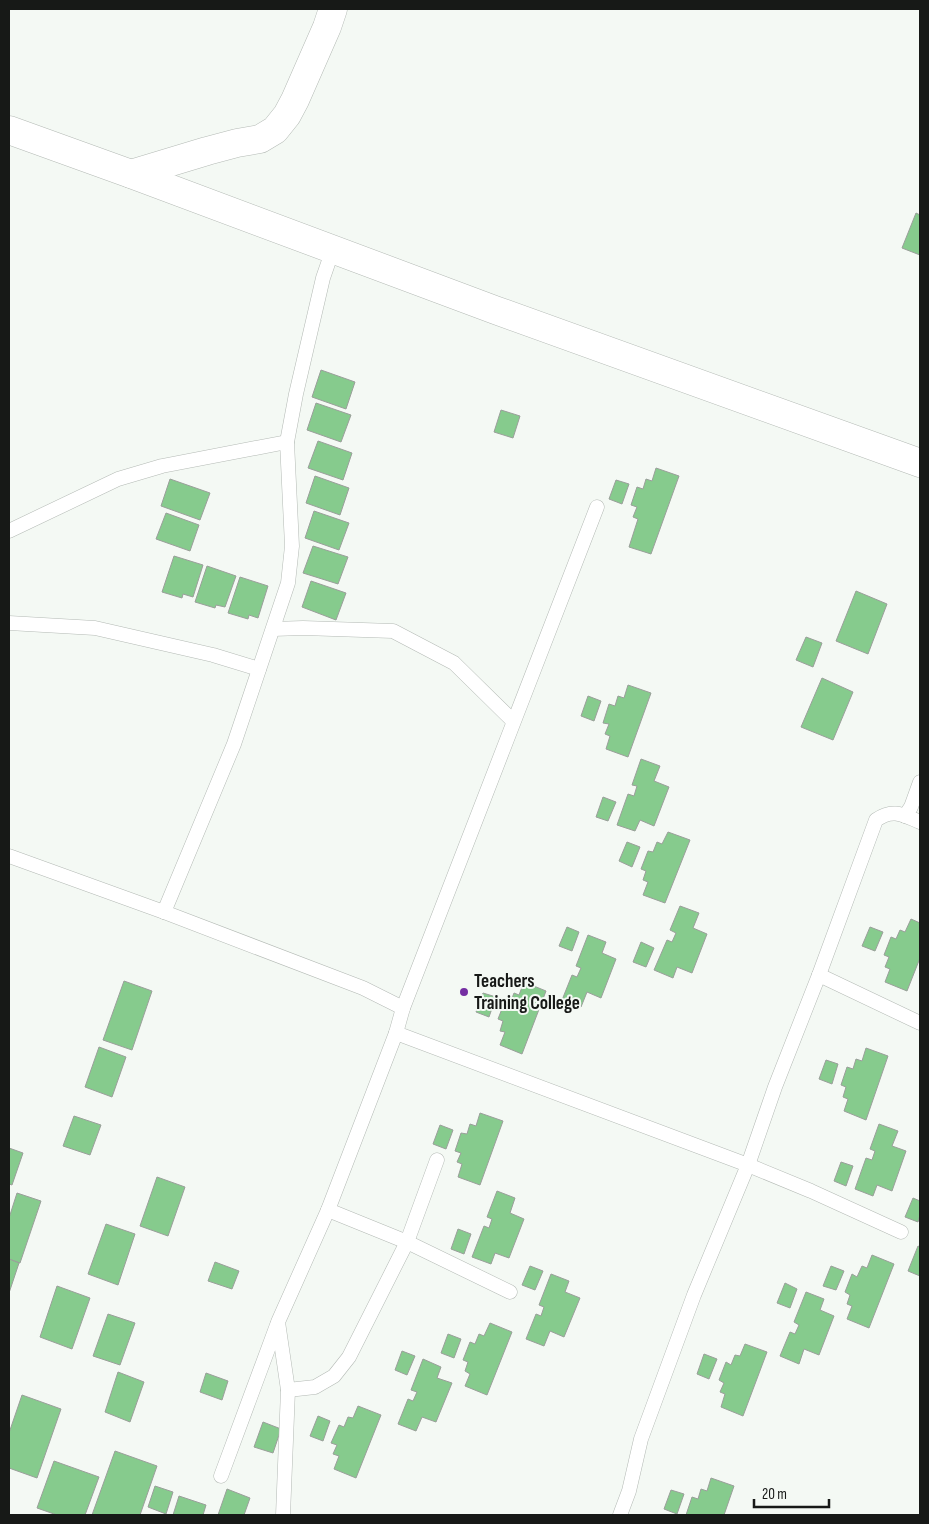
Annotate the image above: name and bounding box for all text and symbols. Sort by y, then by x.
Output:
place label: Teachers Training College [474,970,580,1015]
marker: Teachers Training College [458,986,470,998]
scale bar [754,1476,829,1508]
text: 20 m [762,1485,787,1504]

